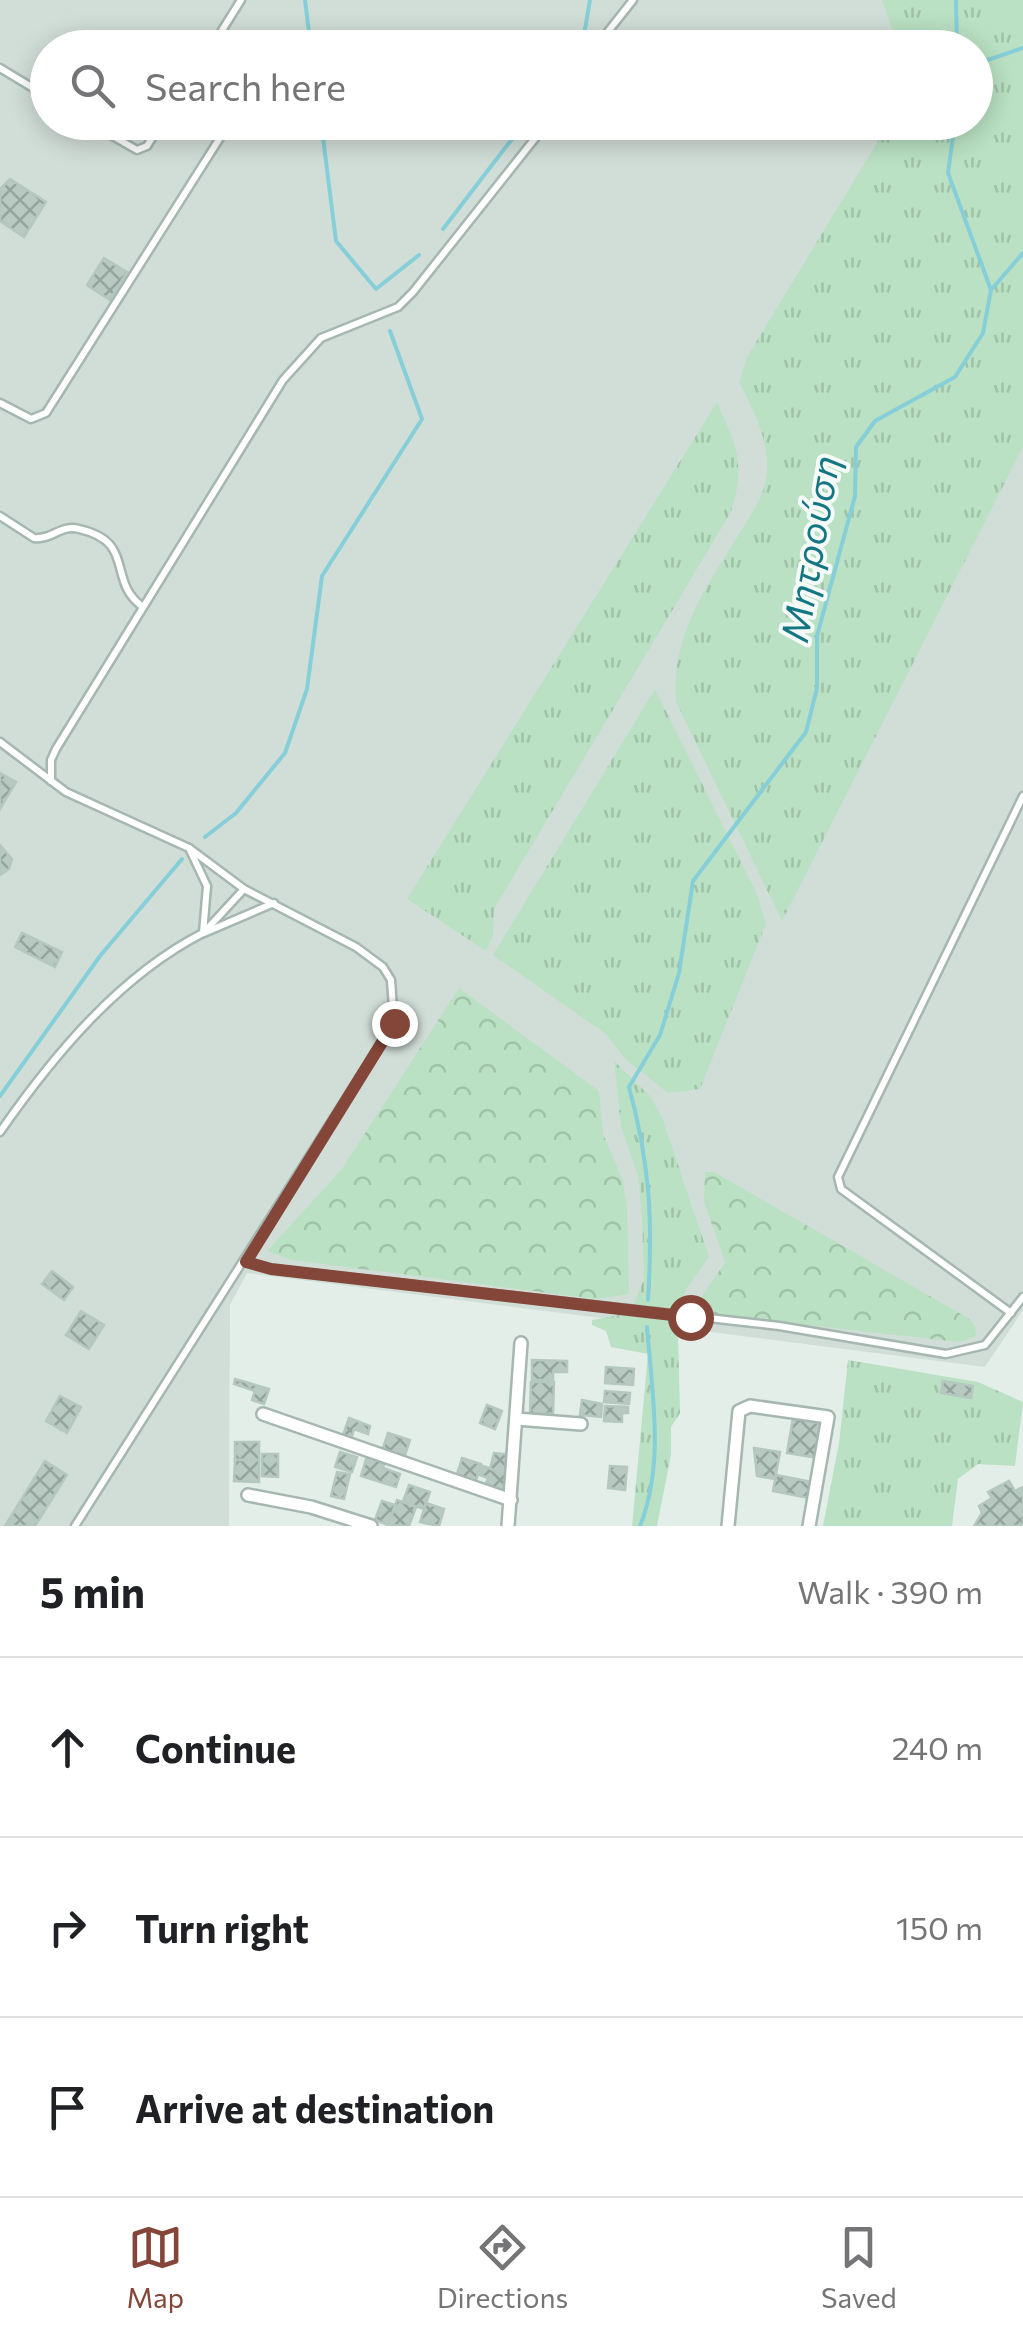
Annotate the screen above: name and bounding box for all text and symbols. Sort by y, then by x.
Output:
search box [30,30,993,140]
icon: search [65,58,120,113]
text: Search here [145,62,346,109]
water label: Μητρούση [769,452,848,645]
route end [372,1001,418,1047]
route start [668,1295,714,1341]
text: 5 min [40,1565,145,1617]
text: Walk · 390 m [797,1571,983,1611]
icon: ahead [40,1720,95,1775]
text: Continue [135,1724,296,1771]
text: 240 m [892,1727,983,1767]
icon: right [40,1900,95,1955]
text: Turn right [135,1904,309,1951]
text: 150 m [896,1907,983,1947]
icon: arrive [40,2080,95,2135]
text: Arrive at destination [135,2084,494,2131]
tab: Map [126,2220,184,2314]
tab: Directions [437,2220,568,2314]
tab: Saved [821,2220,897,2314]

